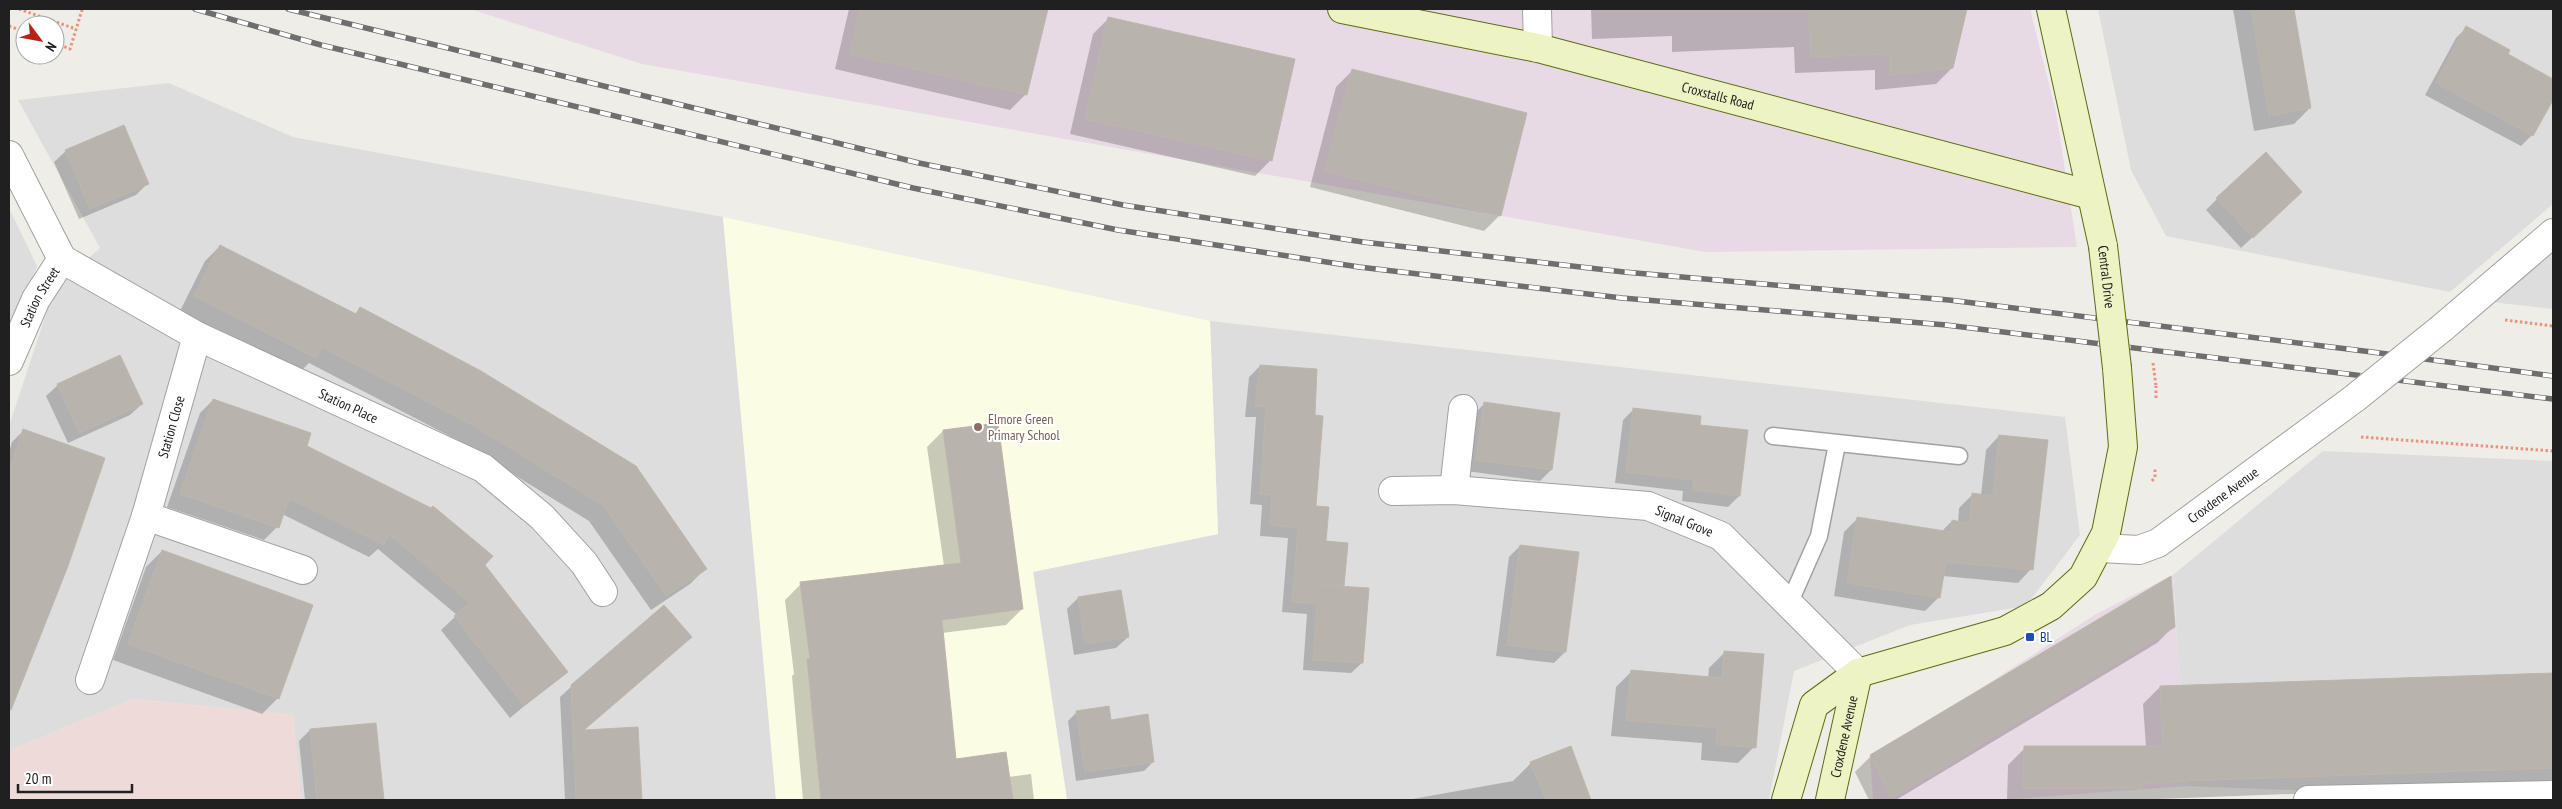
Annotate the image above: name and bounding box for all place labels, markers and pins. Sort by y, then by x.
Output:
place label: Elmore Green Primary School [988,410,1060,444]
marker: Elmore Green Primary School [972,421,984,433]
place label: BL [2040,628,2053,646]
marker: BL [2024,631,2036,643]

